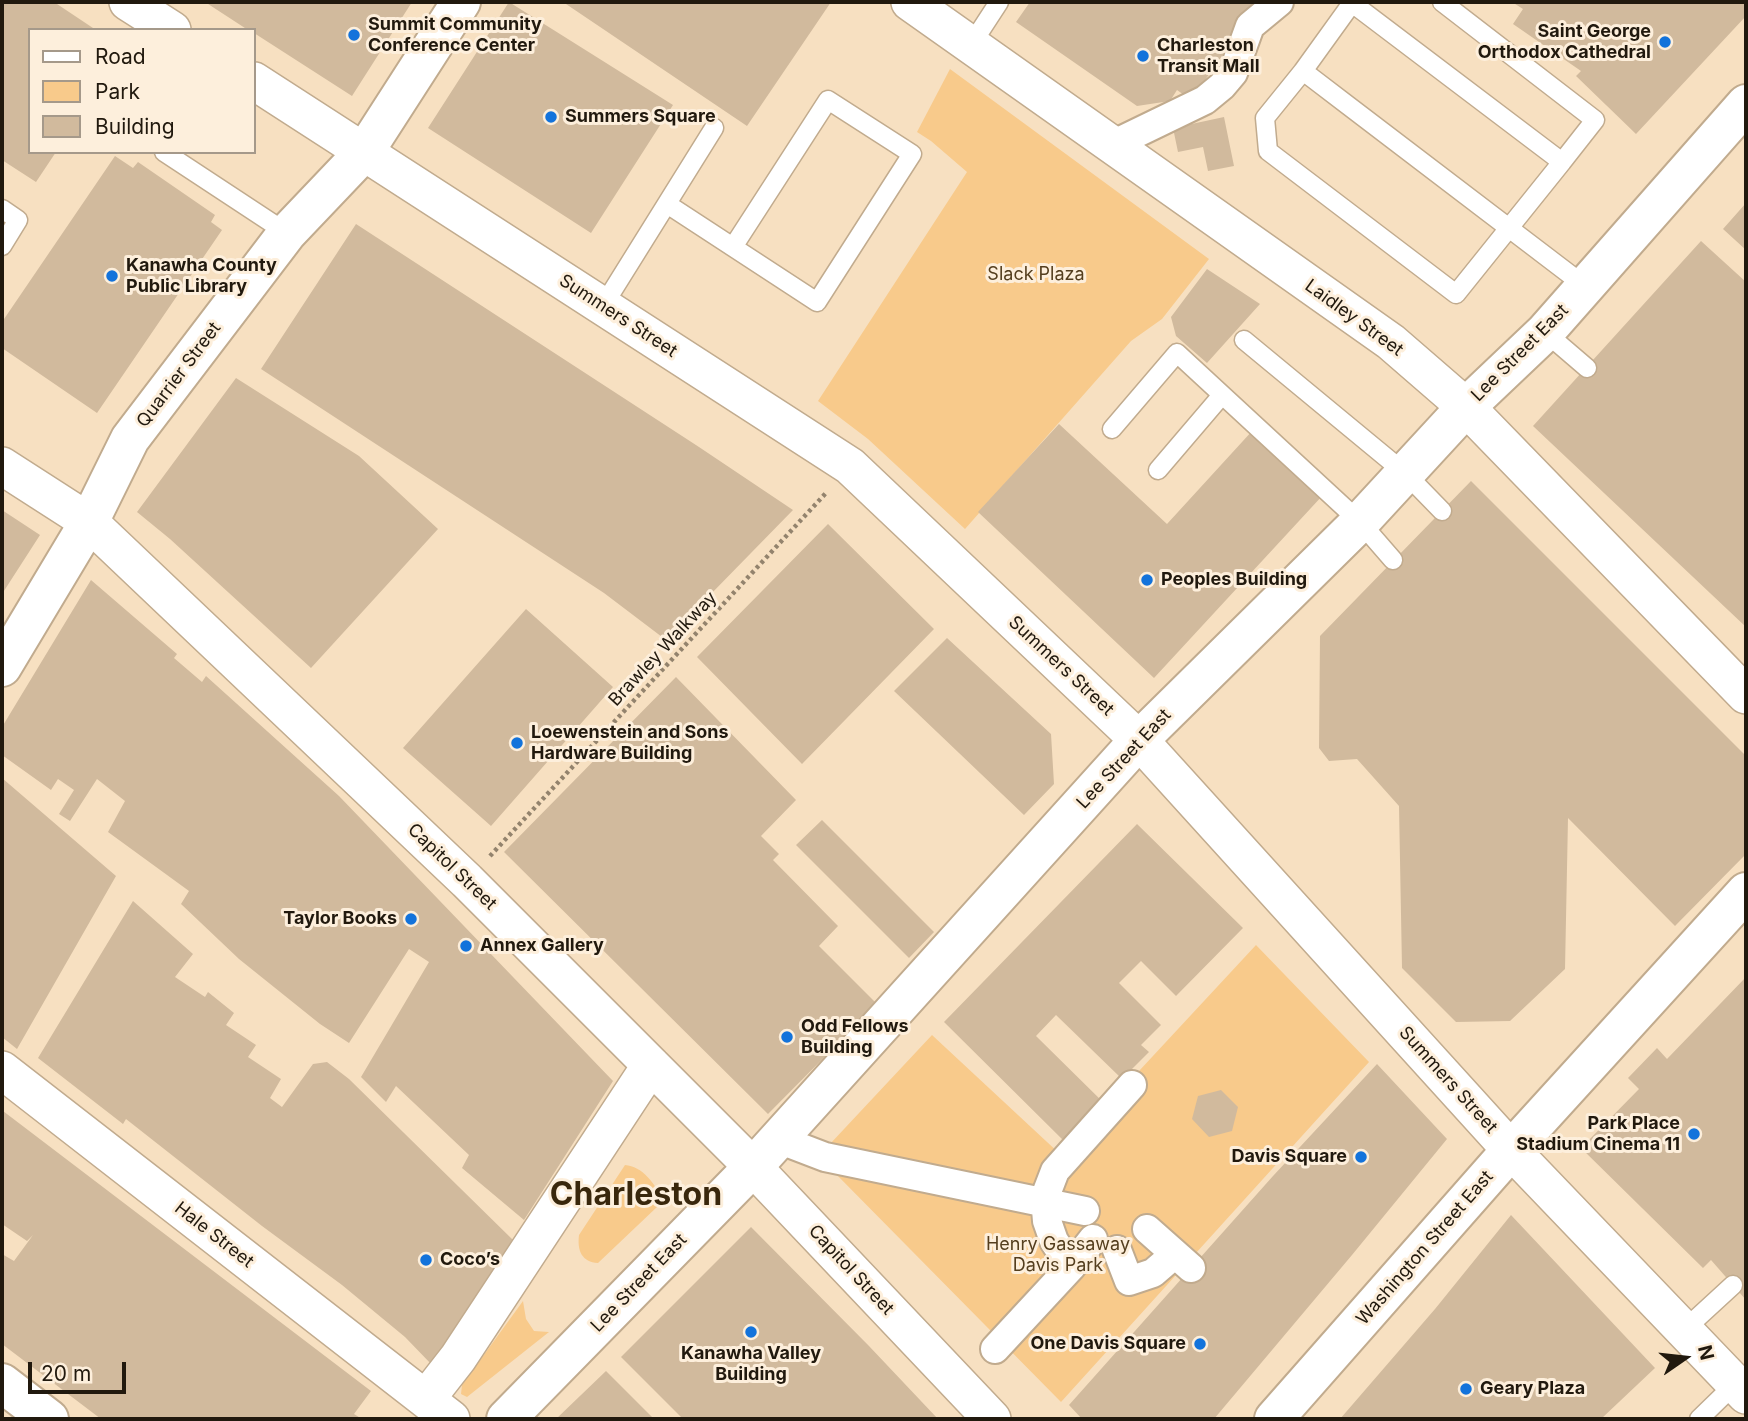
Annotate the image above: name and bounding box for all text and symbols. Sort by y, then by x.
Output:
place label: Summit Community Conference Center [368,14,542,56]
place label: Saint George Orthodox Cathedral [1478,21,1651,64]
marker: Summit Community Conference Center [346,27,362,43]
legend [28,28,256,154]
marker: Saint George Orthodox Cathedral [1657,34,1673,50]
place label: Charleston Transit Mall [1157,35,1260,78]
text: Road [95,44,146,69]
marker: Charleston Transit Mall [1135,48,1151,64]
text: Park [95,79,140,104]
place label: Summers Square [565,106,716,128]
marker: Summers Square [543,109,559,125]
text: Building [95,114,175,139]
place label: Kanawha County Public Library [126,255,277,298]
park label: Slack Plaza [987,264,1085,286]
marker: Kanawha County Public Library [104,268,120,284]
street label: Summers Street [555,270,681,362]
street label: Laidley Street [1301,275,1407,361]
street label: Lee Street East [1467,300,1573,406]
street label: Quarrier Street [132,318,226,432]
place label: Peoples Building [1161,569,1307,591]
marker: Peoples Building [1139,572,1155,588]
street label: Brawley Walkway [604,587,722,711]
street label: Summers Street [1004,612,1118,720]
street label: Lee Street East [1072,705,1176,813]
place label: Loewenstein and Sons Hardware Building [531,722,729,764]
marker: Loewenstein and Sons Hardware Building [509,735,525,751]
street label: Capitol Street [403,819,501,915]
place label: Taylor Books [283,908,397,930]
marker: Taylor Books [403,911,419,927]
place label: Annex Gallery [480,935,604,957]
marker: Annex Gallery [458,938,474,954]
place label: Odd Fellows Building [801,1016,909,1058]
street label: Summers Street [1394,1022,1502,1138]
marker: Odd Fellows Building [779,1029,795,1045]
place label: Park Place Stadium Cinema 11 [1516,1113,1680,1156]
marker: Park Place Stadium Cinema 11 [1686,1126,1702,1142]
place label: Davis Square [1231,1146,1347,1168]
marker: Davis Square [1353,1149,1369,1165]
street label: Washington Street East [1352,1166,1498,1330]
district label: Charleston [550,1176,722,1214]
street label: Hale Street [170,1197,258,1273]
street label: Capitol Street [804,1220,898,1320]
street label: Lee Street East [587,1229,691,1337]
park label: Henry Gassaway Davis Park [986,1234,1130,1276]
place label: Coco’s [440,1249,500,1271]
marker: Coco’s [418,1252,434,1268]
north arrow [1650,1323,1720,1393]
marker: Kanawha Valley Building [743,1324,759,1340]
place label: One Davis Square [1030,1333,1186,1355]
marker: One Davis Square [1192,1336,1208,1352]
place label: Kanawha Valley Building [681,1343,821,1386]
text: N [1693,1343,1719,1363]
scale bar [32,1348,130,1392]
text: 20 m [41,1361,91,1386]
place label: Geary Plaza [1480,1378,1585,1400]
marker: Geary Plaza [1458,1381,1474,1397]

